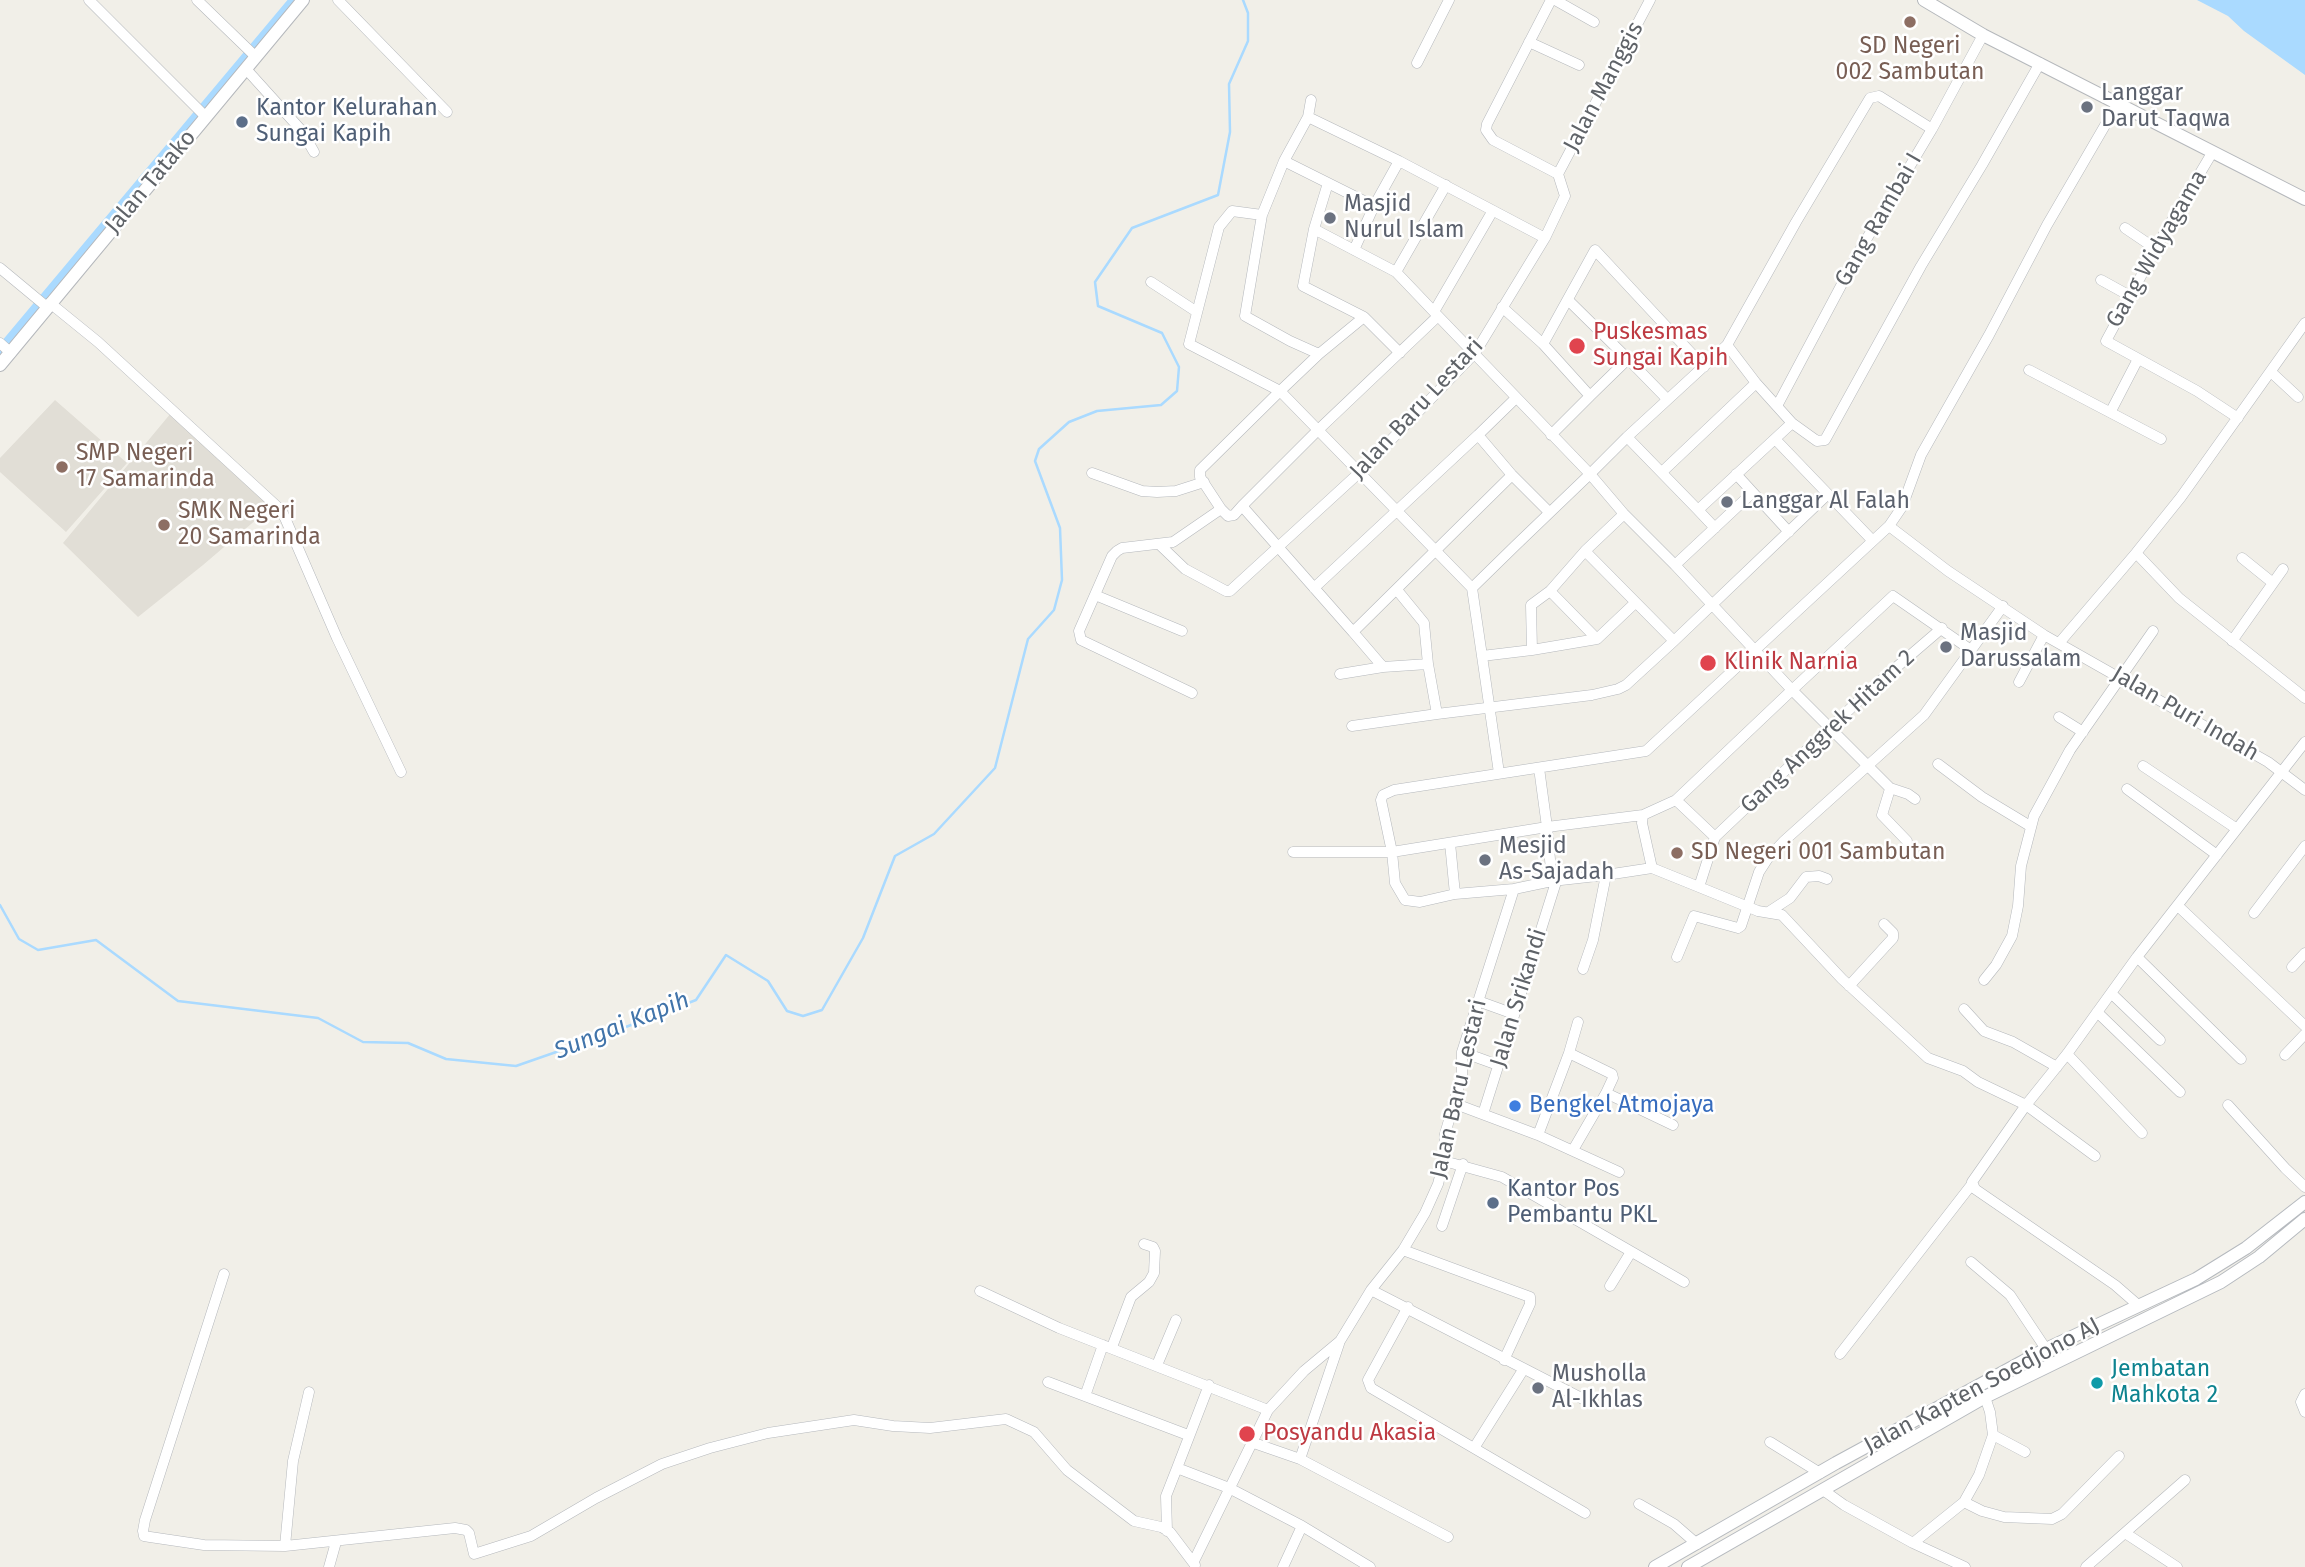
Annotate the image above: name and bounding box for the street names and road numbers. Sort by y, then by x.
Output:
street label: Jalan Manggis [1558,17,1650,157]
street label: Jalan Tatako [100,125,202,239]
street label: Gang Rambai I [1830,148,1928,292]
street label: Gang Widyagama [2101,165,2213,333]
street label: Jalan Baru Lestari [1344,333,1490,485]
street label: Gang Anggrek Hitam 2 [1735,644,1921,820]
street label: Jalan Puri Indah [2106,661,2264,767]
street label: Jalan Srikandi [1485,925,1553,1071]
street label: Jalan Baru Lestari [1425,997,1493,1181]
street label: Jalan Kapten Soedjono AJ [1859,1312,2105,1460]

